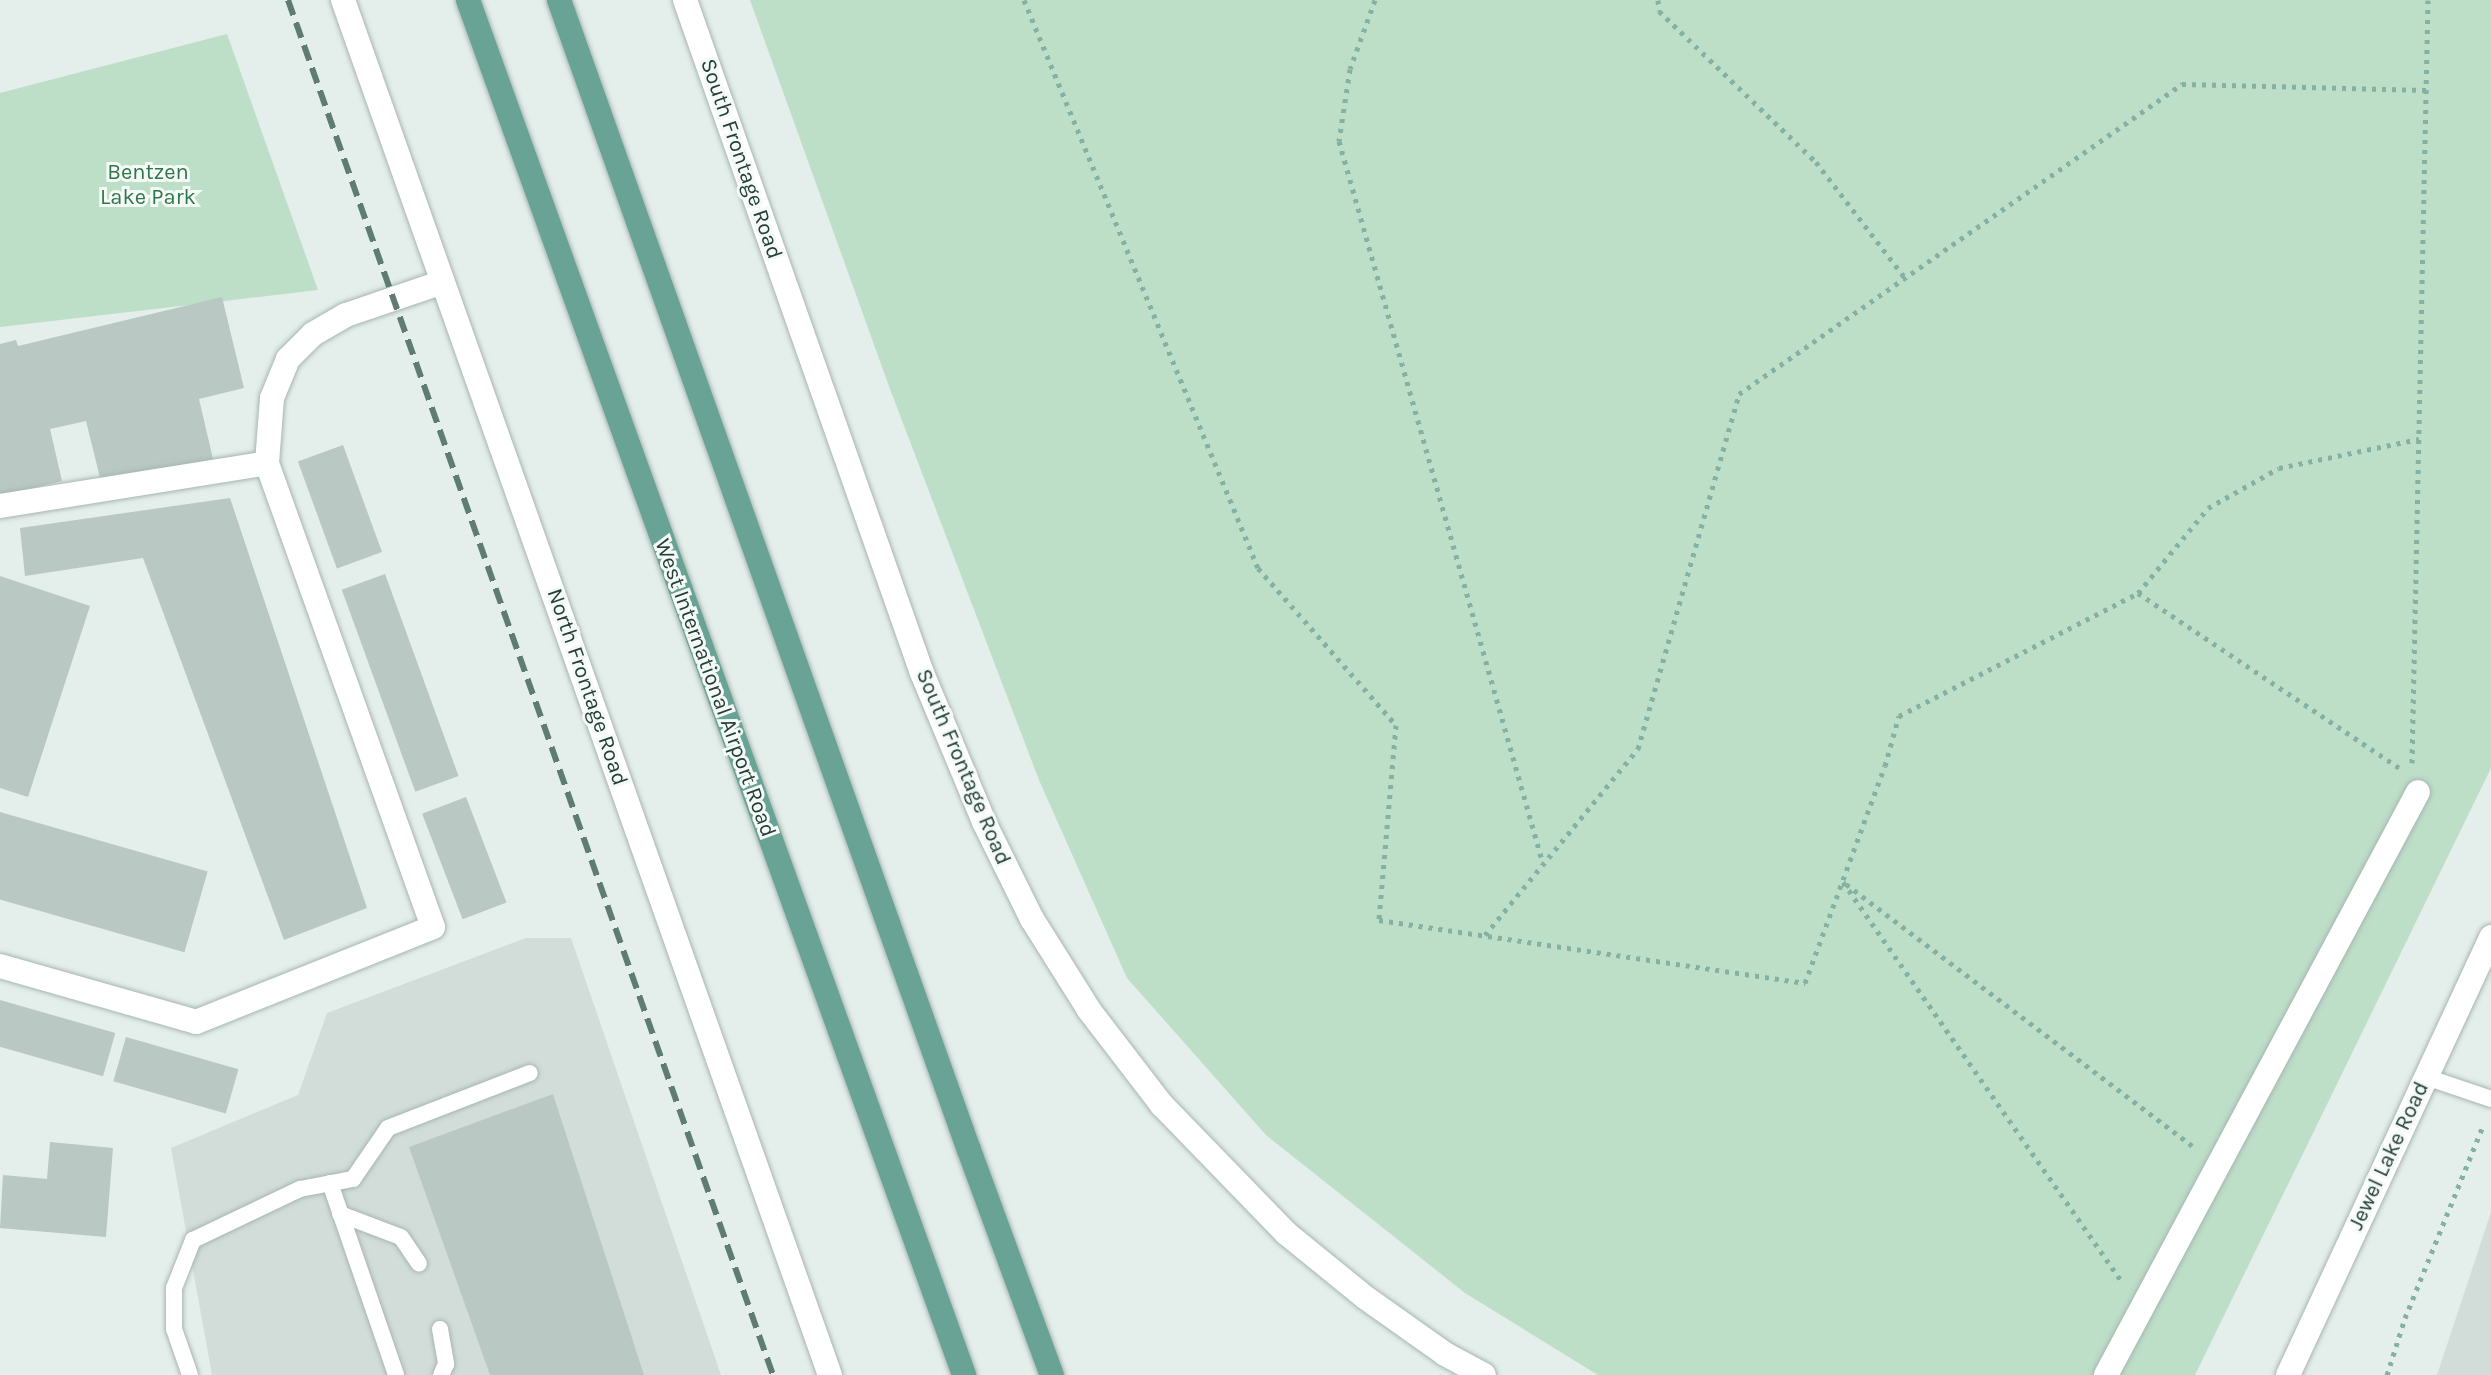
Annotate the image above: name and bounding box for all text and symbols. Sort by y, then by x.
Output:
street label: South Frontage Road [694,55,788,263]
park label: Bentzen Lake Park [100,159,196,210]
street label: West International Airport Road [649,535,781,841]
street label: North Frontage Road [541,585,633,789]
street label: South Frontage Road [910,665,1016,869]
street label: Jewel Lake Road [2343,1078,2435,1234]

